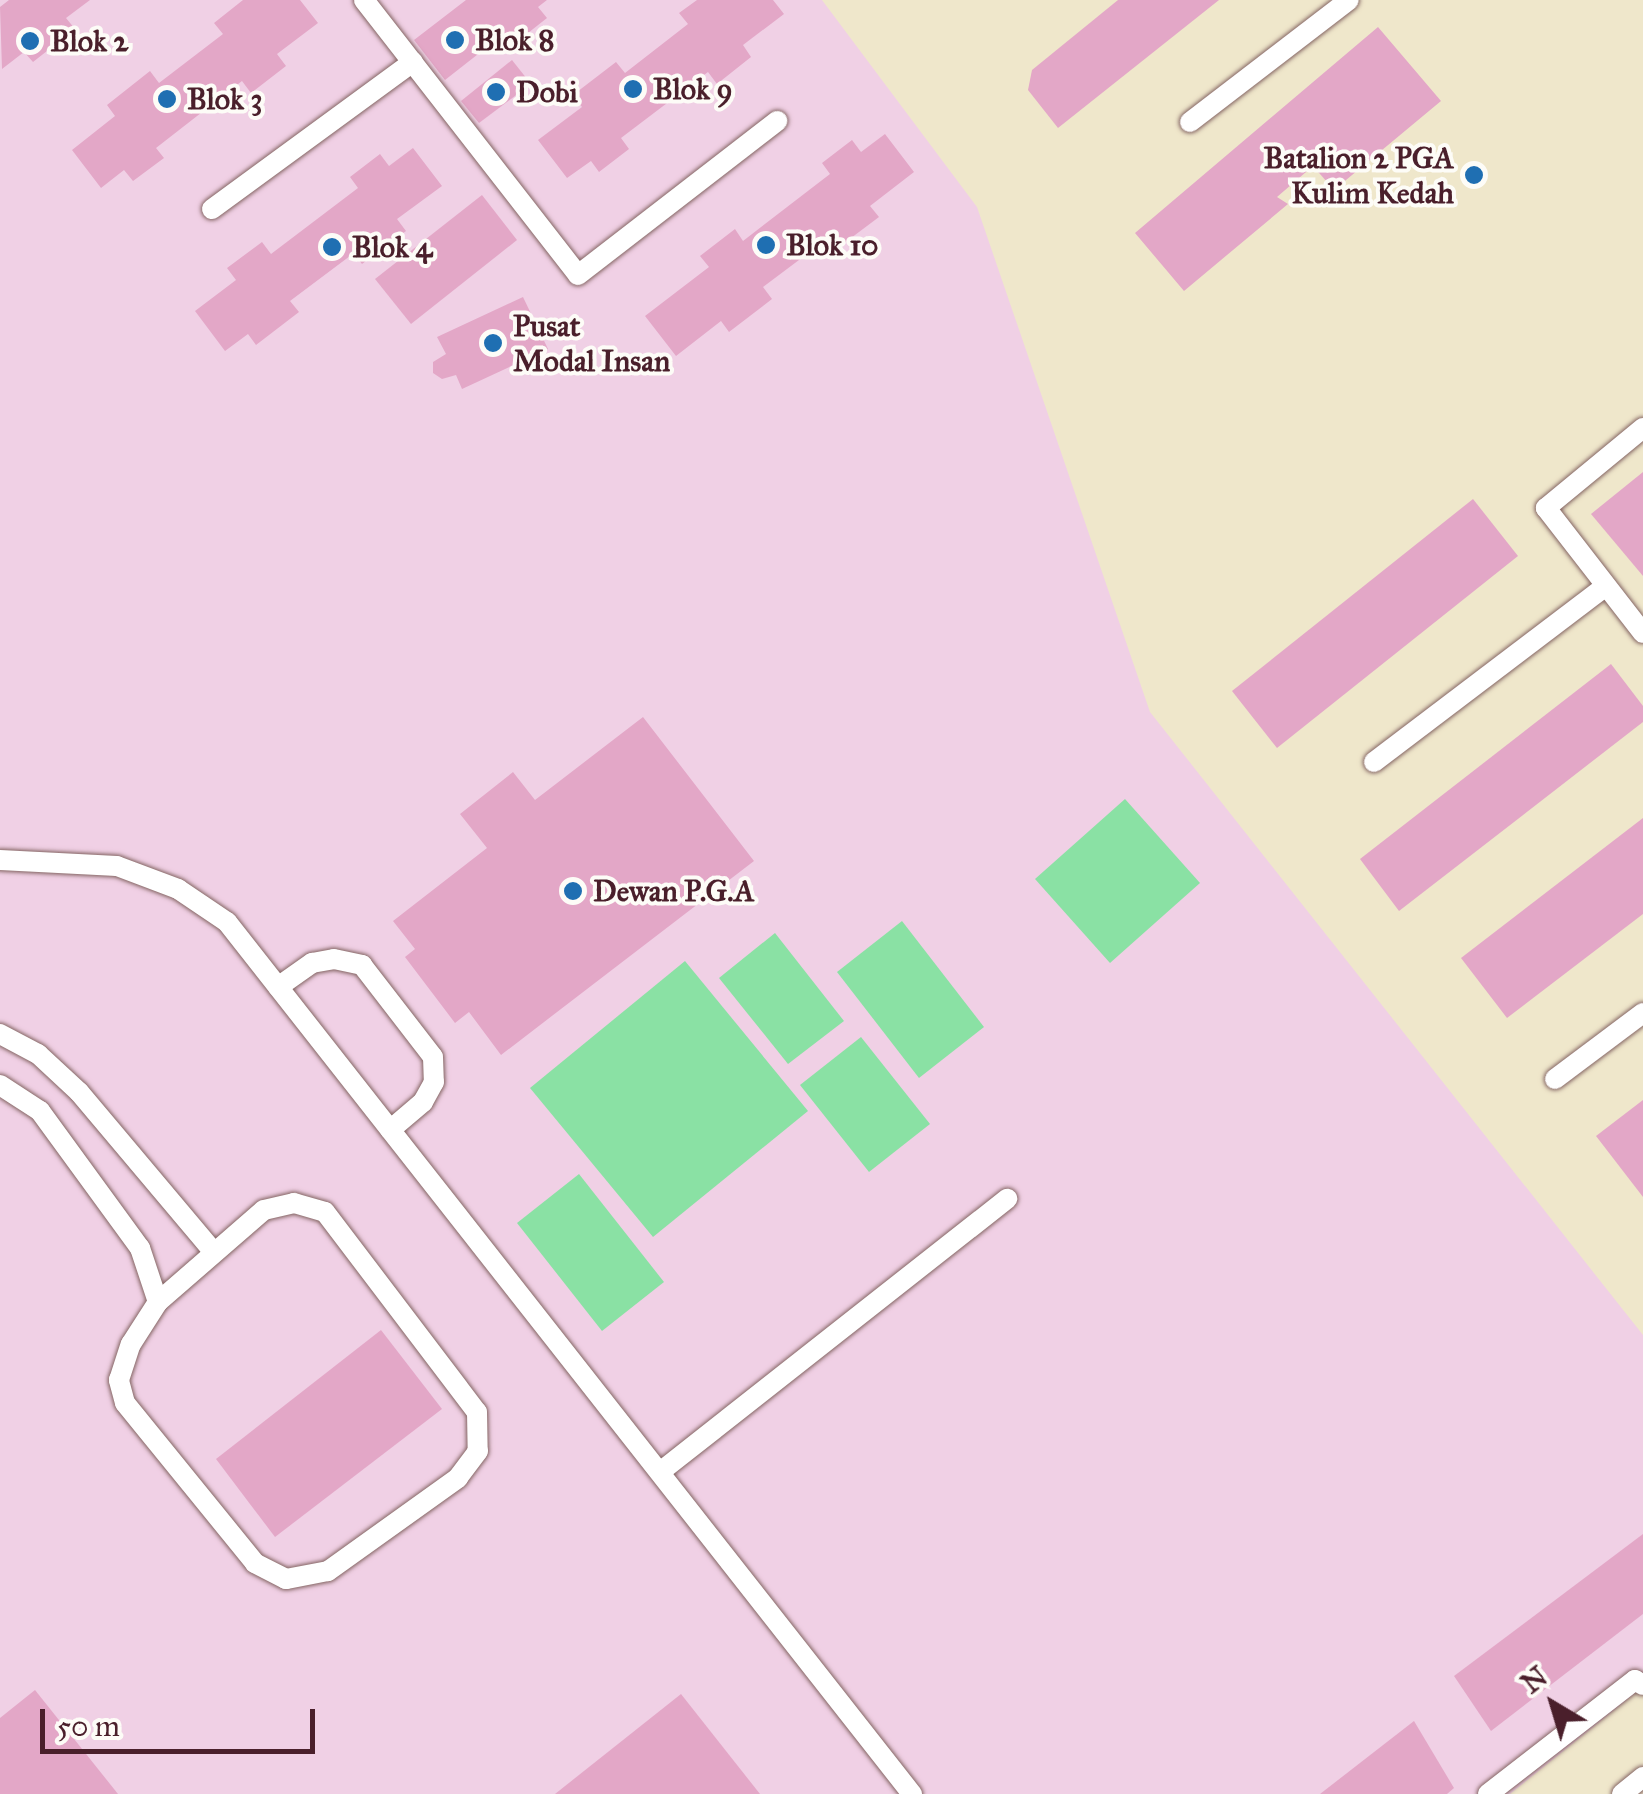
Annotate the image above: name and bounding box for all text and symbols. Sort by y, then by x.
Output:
place label: Blok 8 [475,22,554,58]
place label: Blok 2 [50,23,128,59]
marker: Blok 8 [444,29,466,51]
marker: Blok 2 [19,30,41,52]
place label: Blok 9 [653,71,732,107]
place label: Dobi [516,74,578,110]
marker: Blok 9 [622,78,644,100]
place label: Blok 3 [187,81,262,117]
marker: Dobi [485,81,507,103]
marker: Blok 3 [156,88,178,110]
place label: Batalion 2 PGA Kulim Kedah [1263,140,1454,210]
marker: Batalion 2 PGA Kulim Kedah [1463,164,1485,186]
place label: Blok 10 [786,227,879,263]
place label: Blok 4 [352,229,432,265]
marker: Blok 10 [755,234,777,256]
marker: Blok 4 [321,236,343,258]
place label: Pusat Modal Insan [513,308,670,378]
marker: Pusat Modal Insan [482,332,504,354]
place label: Dewan P.G.A [593,873,755,909]
marker: Dewan P.G.A [562,880,584,902]
north arrow [1503,1654,1603,1754]
text: N [1514,1659,1554,1701]
scale bar [45,1689,320,1751]
text: 50 m [57,1708,120,1744]

